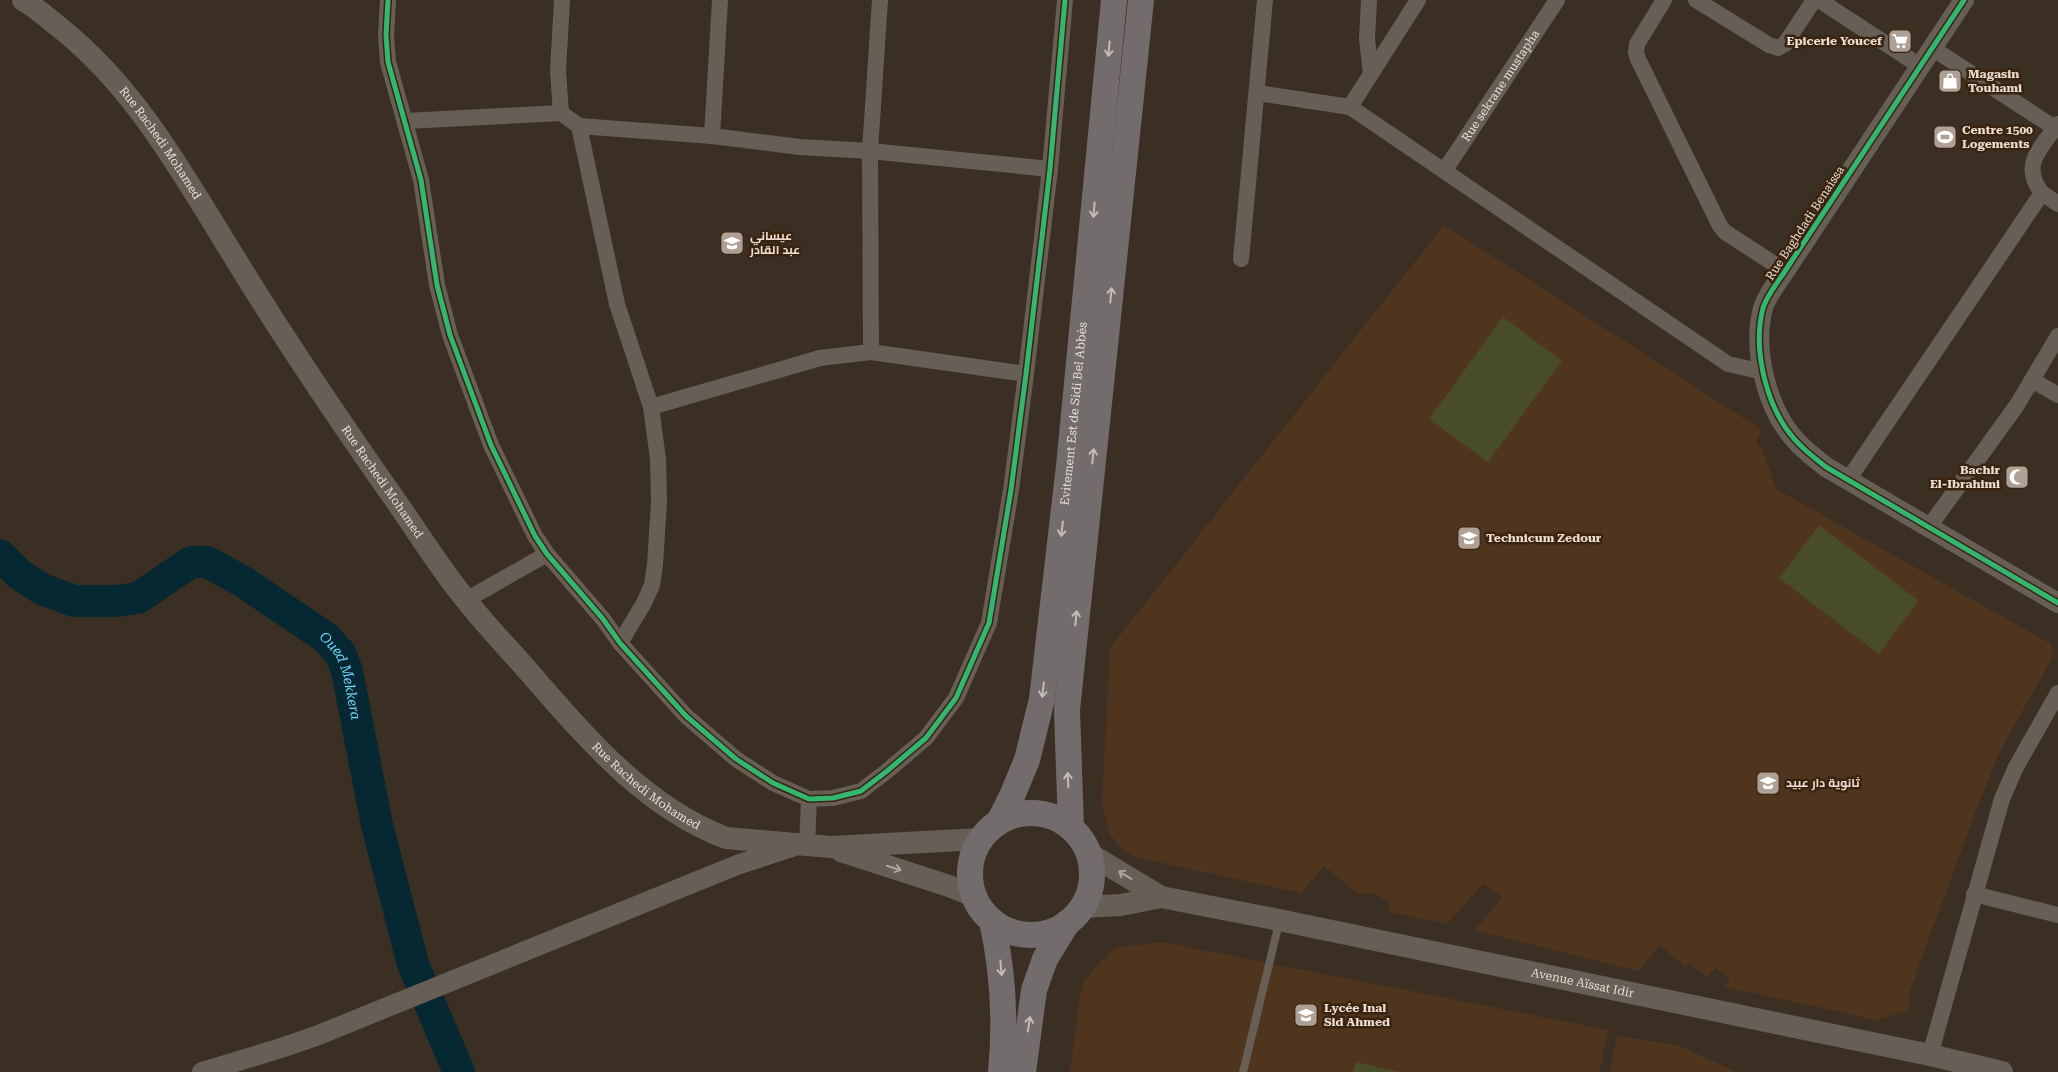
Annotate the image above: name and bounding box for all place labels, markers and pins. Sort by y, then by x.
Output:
supermarket icon: Epicerie Youcef [1887,28,1913,54]
place label: Epicerie Youcef [1787,34,1883,48]
place label: Magasin Touhami [1968,67,2022,95]
shop icon: Magasin Touhami [1937,68,1963,94]
place label: Centre 1500 Logements [1962,123,2033,151]
sports icon: Centre 1500 Logements [1932,124,1958,150]
place label: عيساني عبد القادر [749,229,800,258]
school or university icon: عيساني عبد القادر [719,230,745,256]
place label: Bachir El-Ibrahimi [1930,463,2001,491]
mosque icon: Bachir El-Ibrahimi [2004,464,2030,490]
school or university icon: Technicum Zedour [1456,525,1482,551]
place label: Technicum Zedour [1486,531,1602,545]
school or university icon: ثانوية دار عبيد [1755,770,1781,796]
place label: ثانوية دار عبيد [1786,776,1860,791]
place label: Lycée Inal Sid Ahmed [1324,1001,1390,1029]
school or university icon: Lycée Inal Sid Ahmed [1293,1002,1319,1028]

